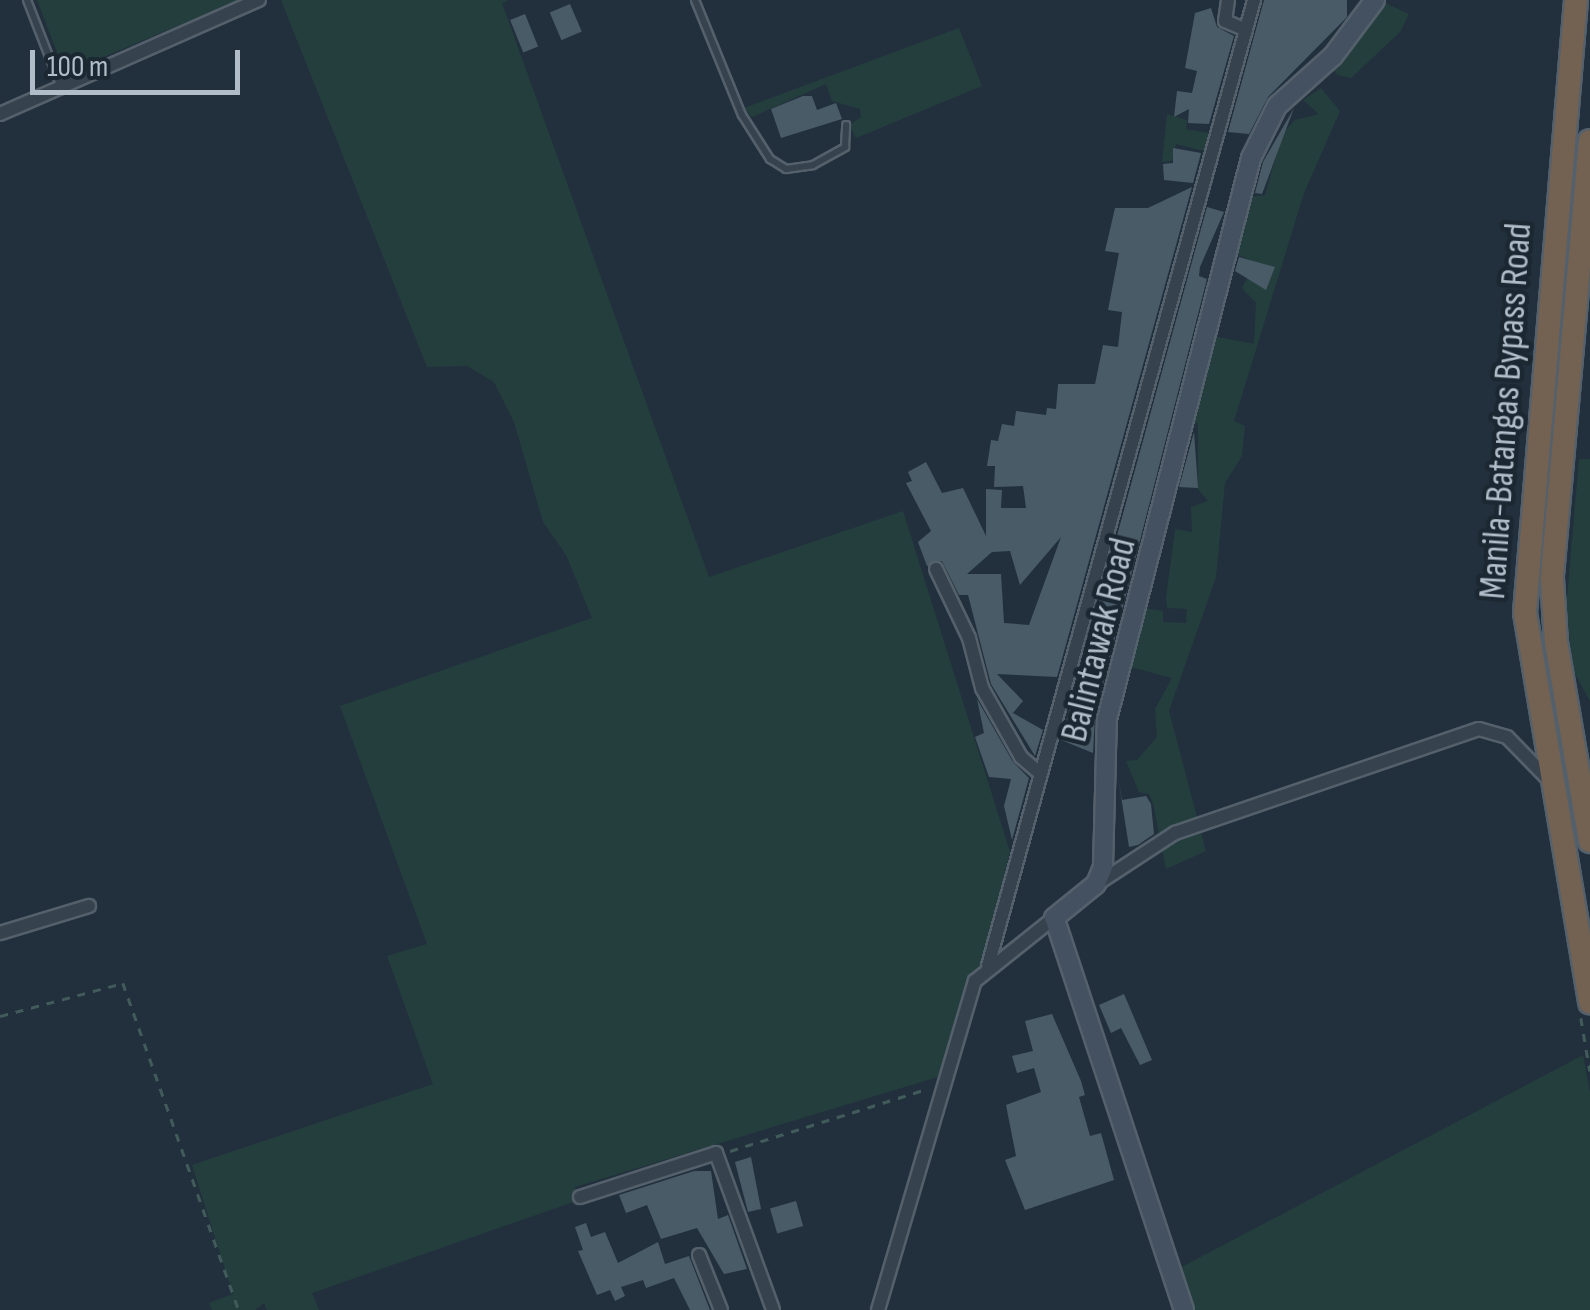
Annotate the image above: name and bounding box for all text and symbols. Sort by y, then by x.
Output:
scale bar [35,30,245,92]
text: 100 m [47,49,108,85]
street label: Manila-Batangas Bypass Road [1470,221,1542,601]
street label: Balintawak Road [1052,533,1146,747]

